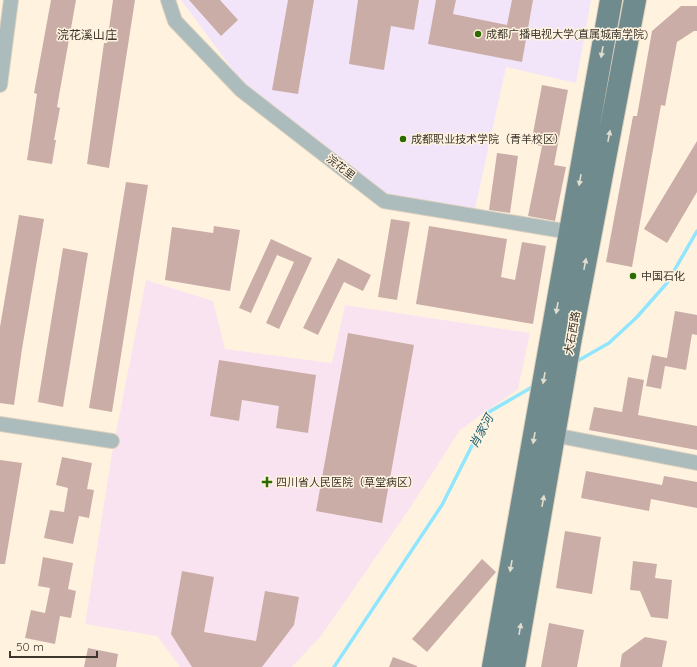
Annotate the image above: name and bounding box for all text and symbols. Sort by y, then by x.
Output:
district label: 浣花溪山庄 [57,27,117,42]
place label: 成都广播电视大学(直属城南学院) [486,27,648,41]
marker: 成都广播电视大学(直属城南学院) [473,29,483,39]
one-way arrow [599,46,605,58]
one-way arrow [607,130,613,142]
place label: 成都职业技术学院（青羊校区） [411,132,565,146]
marker: 成都职业技术学院（青羊校区） [398,134,408,144]
street label: 浣花里 [324,151,358,183]
one-way arrow [576,174,582,186]
one-way arrow [583,258,589,270]
place label: 中国石化 [641,269,685,283]
marker: 中国石化 [628,271,638,281]
one-way arrow [554,302,560,314]
street label: 大石西路 [561,310,583,356]
one-way arrow [541,372,547,384]
water label: 肖家河 [466,410,497,450]
one-way arrow [530,432,536,444]
place label: 四川省人民医院（草堂病区） [276,475,419,489]
marker: 四川省人民医院（草堂病区） [261,476,273,488]
one-way arrow [540,494,546,507]
one-way arrow [508,560,514,572]
one-way arrow [517,622,523,635]
scale bar [10,633,97,659]
text: 50 m [16,639,44,654]

